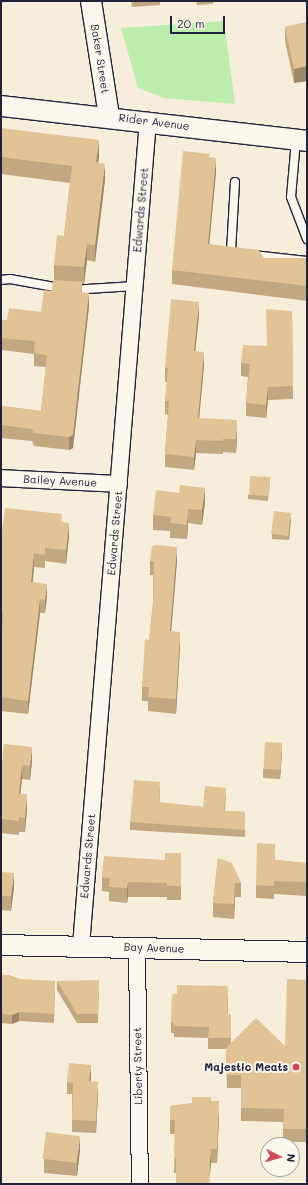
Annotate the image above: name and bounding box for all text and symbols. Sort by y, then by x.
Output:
scale bar [172,8,227,34]
text: 20 m [177,15,205,31]
street label: Baker Street [88,23,112,95]
street label: Rider Avenue [118,111,190,133]
street label: Edwards Street [131,167,151,253]
street label: Bailey Avenue [23,472,97,490]
street label: Edwards Street [105,490,125,576]
street label: Edwards Street [78,813,98,899]
street label: Bay Avenue [123,940,185,956]
street label: Liberty Street [131,1027,145,1105]
place label: Majestic Meats [204,1060,288,1074]
marker: Majestic Meats [291,1062,301,1072]
north arrow [260,1137,300,1177]
text: N [284,1153,299,1163]

